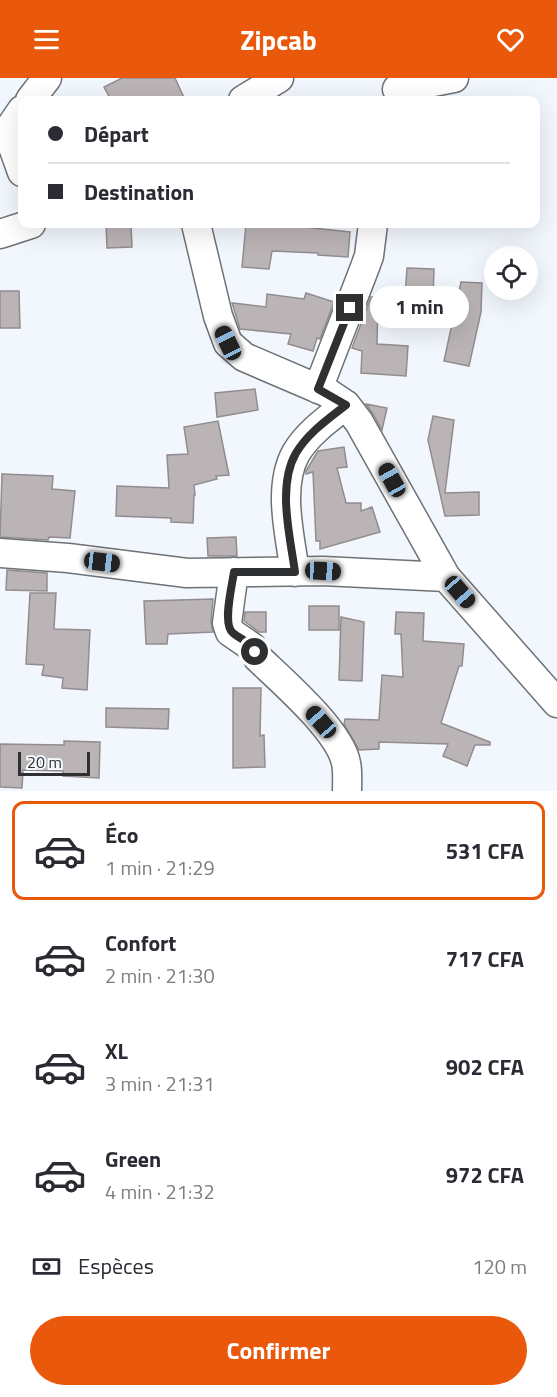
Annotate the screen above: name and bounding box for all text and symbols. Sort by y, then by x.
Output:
text: Zipcab [240,19,317,60]
icon: menu [30,23,63,56]
icon: heart [494,23,527,56]
text: Départ [84,117,149,151]
text: Destination [84,175,194,209]
map controls [484,246,538,300]
button: locate [484,246,538,300]
callout: 1 min [371,287,470,329]
text: 1 min [395,291,444,322]
route end [336,294,363,321]
car [212,323,244,363]
car [375,460,409,500]
car [83,551,121,573]
car [305,561,341,581]
car [441,573,479,611]
route start [241,638,268,665]
car [302,703,340,741]
scale bar [18,749,90,776]
text: 20 m [27,750,62,774]
text: Éco [105,818,138,852]
icon: car [33,824,87,878]
text: 531 CFA [446,834,524,868]
text: 1 min · 21:29 [105,852,215,883]
text: Confort [105,926,176,960]
icon: car [33,932,87,986]
text: 717 CFA [446,942,524,976]
text: 2 min · 21:30 [105,960,215,991]
text: XL [105,1034,128,1068]
icon: car [33,1040,87,1094]
text: 902 CFA [446,1050,524,1084]
text: 3 min · 21:31 [105,1068,215,1099]
text: Green [105,1142,161,1176]
icon: car [33,1148,87,1202]
text: 972 CFA [446,1158,524,1192]
text: 4 min · 21:32 [105,1176,215,1207]
text: Espèces [78,1249,154,1283]
icon: cash [30,1250,63,1283]
text: 120 m [472,1251,527,1282]
button: Confirmer [30,1316,527,1385]

